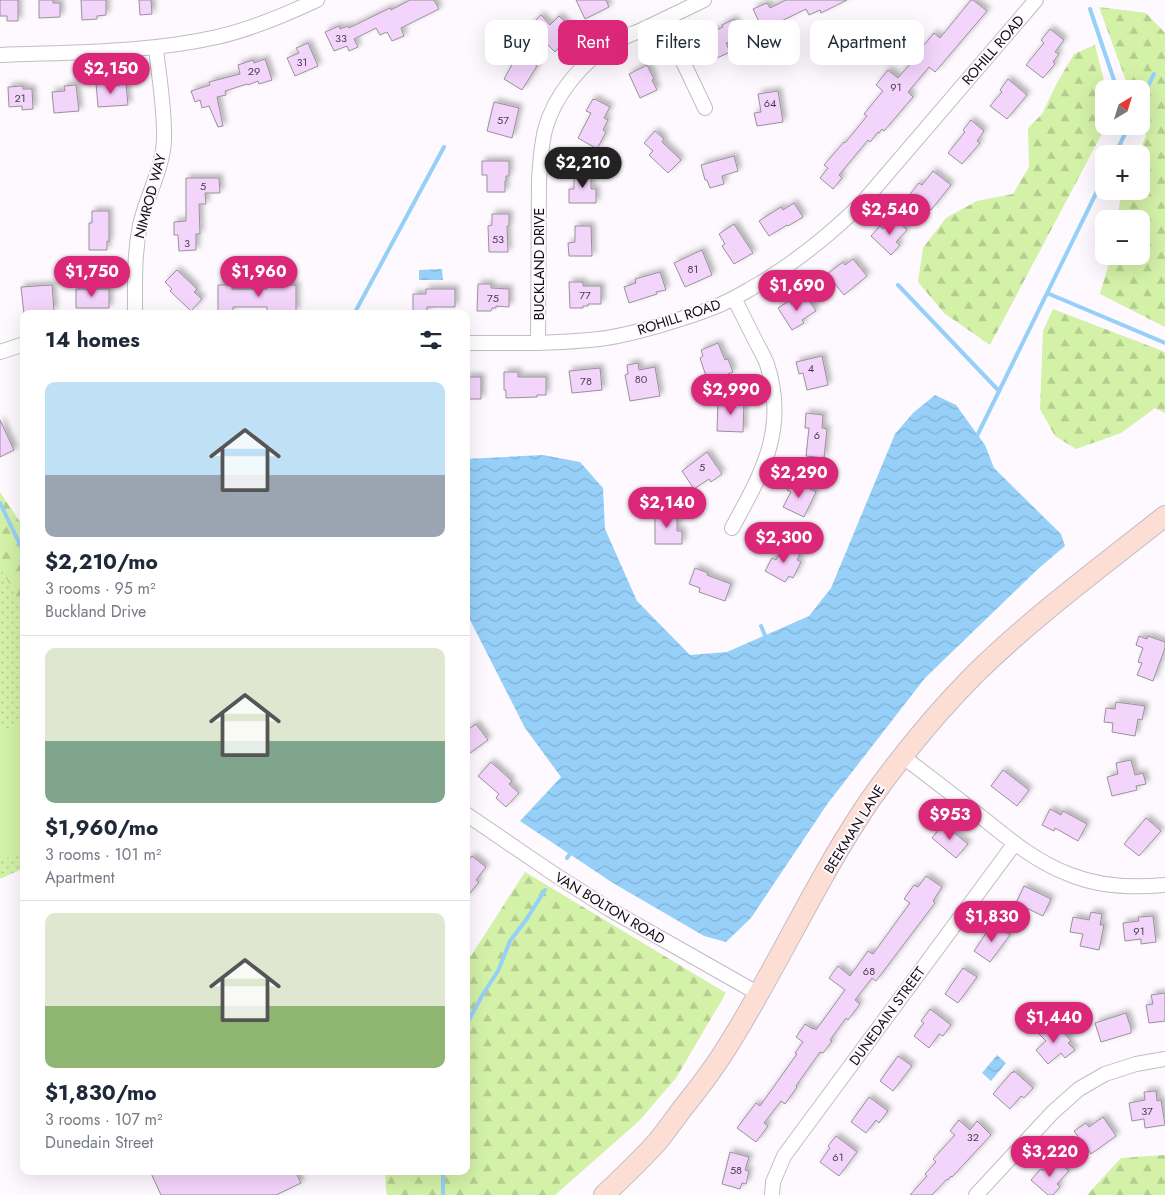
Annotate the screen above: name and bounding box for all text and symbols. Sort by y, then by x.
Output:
street label: ROHILL ROAD [957,11,1029,89]
chip: Buy [485,20,548,65]
chip: Rent [558,20,628,65]
chip: Filters [638,20,718,65]
chip: New [728,20,800,65]
chip: Apartment [810,20,924,65]
house number: 33 [335,30,347,46]
pin: $2,150 [70,52,152,95]
house number: 31 [297,54,307,70]
text: $2,150 [84,57,138,80]
house number: 29 [248,63,260,79]
house number: 91 [890,79,902,95]
north arrow [1095,80,1150,135]
map controls [1095,80,1150,265]
house number: 21 [14,90,26,106]
house number: 64 [764,95,777,111]
house number: 57 [497,112,509,128]
button: + [1095,145,1150,200]
pin: $2,210 [542,146,624,189]
street label: NIMROD WAY [129,151,171,241]
text: $2,210 [556,151,610,174]
house number: 5 [200,178,206,194]
pin: $2,540 [849,194,931,236]
text: $2,540 [861,198,919,221]
street label: BUCKLAND DRIVE [529,208,549,320]
button: − [1095,210,1150,265]
house number: 53 [492,231,504,247]
house number: 3 [184,235,190,251]
pin: $1,750 [51,256,133,298]
pin: $1,960 [218,256,300,298]
text: $1,750 [65,260,119,283]
text: $1,960 [231,260,287,283]
house number: 81 [688,261,698,277]
pin: $1,690 [756,270,838,312]
text: $1,690 [769,274,825,297]
house number: 77 [579,287,591,303]
house number: 75 [487,290,499,306]
street label: ROHILL ROAD [635,294,723,340]
text: 14 homes [45,325,140,355]
icon: filters [417,326,445,354]
house number: 4 [808,360,815,376]
house number: 80 [635,371,648,387]
house number: 78 [580,373,592,389]
pin: $2,990 [690,374,772,416]
text: $2,990 [702,378,760,401]
icon: home [200,415,290,505]
house number: 6 [814,427,820,443]
pin: $2,290 [758,456,840,499]
house number: 5 [699,459,705,475]
text: $2,290 [770,461,828,484]
pin: $2,140 [626,486,708,529]
text: $2,140 [639,491,695,514]
pin: $2,300 [743,522,825,564]
text: $2,300 [756,526,812,549]
text: $2,210/mo [45,547,158,577]
text: 3 rooms · 95 m² [45,577,156,600]
text: Buckland Drive [45,600,146,623]
icon: home [200,680,290,770]
street label: BEEKMAN LANE [819,781,889,877]
pin: $953 [920,798,980,841]
text: $953 [930,803,970,826]
text: $1,960/mo [45,813,158,843]
text: 3 rooms · 101 m² [45,843,161,866]
text: Apartment [45,866,115,889]
street label: VAN BOLTON ROAD [551,867,669,949]
pin: $1,830 [951,900,1033,943]
text: $1,830 [965,905,1019,928]
house number: 91 [1133,923,1145,939]
icon: home [200,945,290,1035]
street label: DUNEDAIN STREET [844,962,930,1069]
house number: 68 [863,963,875,979]
pin: $1,440 [1013,1002,1095,1044]
text: $1,440 [1026,1006,1082,1029]
text: $1,830/mo [45,1078,157,1108]
house number: 37 [1141,1103,1153,1119]
text: 3 rooms · 107 m² [45,1108,163,1131]
house number: 32 [967,1129,979,1145]
text: Dunedain Street [45,1131,153,1154]
pin: $3,220 [1009,1136,1091,1178]
text: $3,220 [1022,1140,1078,1163]
house number: 61 [832,1149,844,1165]
house number: 58 [730,1162,742,1178]

